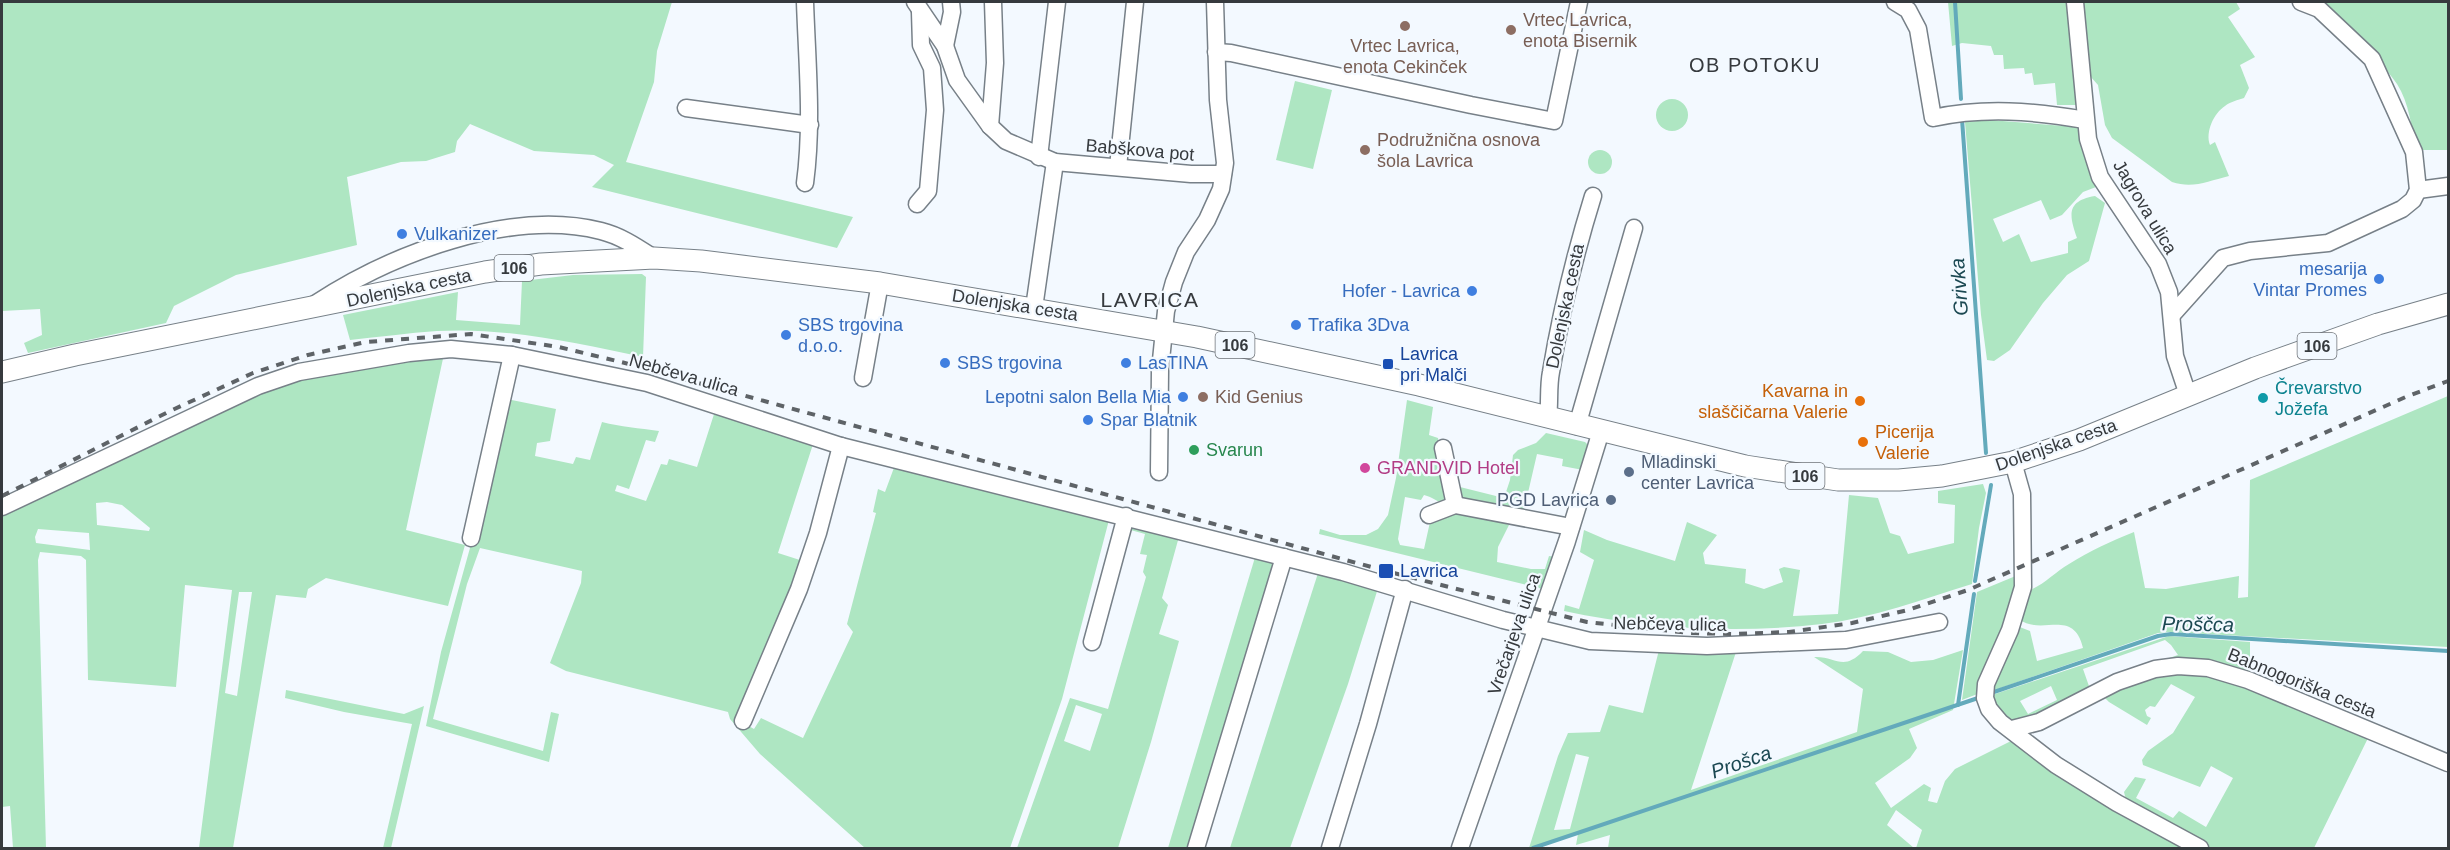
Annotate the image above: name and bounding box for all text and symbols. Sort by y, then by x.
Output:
place label: Vrtec Lavrica, enota Bisernik [1523,10,1638,51]
marker: Vrtec Lavrica, enota Cekinček [1398,19,1412,33]
marker: Vrtec Lavrica, enota Bisernik [1504,23,1518,37]
place label: Vrtec Lavrica, enota Cekinček [1343,36,1468,77]
district label: OB POTOKU [1689,54,1821,76]
place label: Podružnična osnova šola Lavrica [1377,130,1541,171]
street label: Babškova pot [1085,135,1195,165]
marker: Podružnična osnova šola Lavrica [1358,143,1372,157]
street label: Jagrova ulica [2109,156,2181,258]
place label: Vulkanizer [414,224,497,244]
marker: Vulkanizer [395,227,409,241]
street label: Dolenjska cesta [1542,241,1588,370]
road number: 106 [494,255,534,281]
water label: Grivka [1946,257,1972,317]
place label: mesarija Vintar Promes [2253,259,2368,300]
street label: Dolenjska cesta [345,265,474,311]
marker: mesarija Vintar Promes [2372,272,2386,286]
place label: Hofer - Lavrica [1342,281,1461,301]
marker: Hofer - Lavrica [1465,284,1479,298]
street label: Dolenjska cesta [951,285,1080,325]
district label: LAVRICA [1101,288,1199,311]
place label: SBS trgovina d.o.o. [798,315,904,356]
place label: Trafika 3Dva [1308,315,1410,335]
marker: Trafika 3Dva [1289,318,1303,332]
marker: SBS trgovina d.o.o. [779,328,793,342]
road number: 106 [1216,332,1254,358]
road number: 106 [2298,333,2336,359]
place label: Lavrica pri Malči [1400,344,1467,385]
street label: Nebčeva ulica [627,350,742,400]
place label: SBS trgovina [957,353,1063,373]
place label: LasTINA [1138,353,1208,373]
marker: SBS trgovina [938,356,952,370]
marker: LasTINA [1119,356,1133,370]
marker: Lavrica pri Malči [1381,357,1395,371]
place label: Črevarstvo Jožefa [2275,377,2362,419]
place label: Kavarna in slaščičarna Valerie [1698,381,1848,422]
place label: Lepotni salon Bella Mia [985,387,1172,407]
place label: Kid Genius [1215,387,1303,407]
marker: Lepotni salon Bella Mia [1176,390,1190,404]
marker: Kid Genius [1196,390,1210,404]
marker: Črevarstvo Jožefa [2256,391,2270,405]
marker: Kavarna in slaščičarna Valerie [1853,394,1867,408]
place label: Spar Blatnik [1100,410,1198,430]
marker: Spar Blatnik [1081,413,1095,427]
street label: Dolenjska cesta [1993,415,2120,475]
place label: Picerija Valerie [1875,422,1935,463]
marker: Picerija Valerie [1856,435,1870,449]
place label: Svarun [1206,440,1263,460]
marker: Svarun [1187,443,1201,457]
place label: Mladinski center Lavrica [1641,452,1755,493]
place label: GRANDVID Hotel [1377,458,1519,478]
marker: GRANDVID Hotel [1358,461,1372,475]
road number: 106 [1786,463,1824,489]
marker: Mladinski center Lavrica [1622,465,1636,479]
place label: PGD Lavrica [1497,490,1600,510]
marker: PGD Lavrica [1604,493,1618,507]
place label: Lavrica [1400,561,1459,581]
marker: Lavrica [1377,562,1395,580]
street label: Vrečarjeva ulica [1484,570,1545,697]
water label: Proščca [2162,612,2234,636]
street label: Nebčeva ulica [1613,613,1728,635]
street label: Babnogoriška cesta [2225,644,2380,722]
water label: Prošca [1708,741,1774,783]

